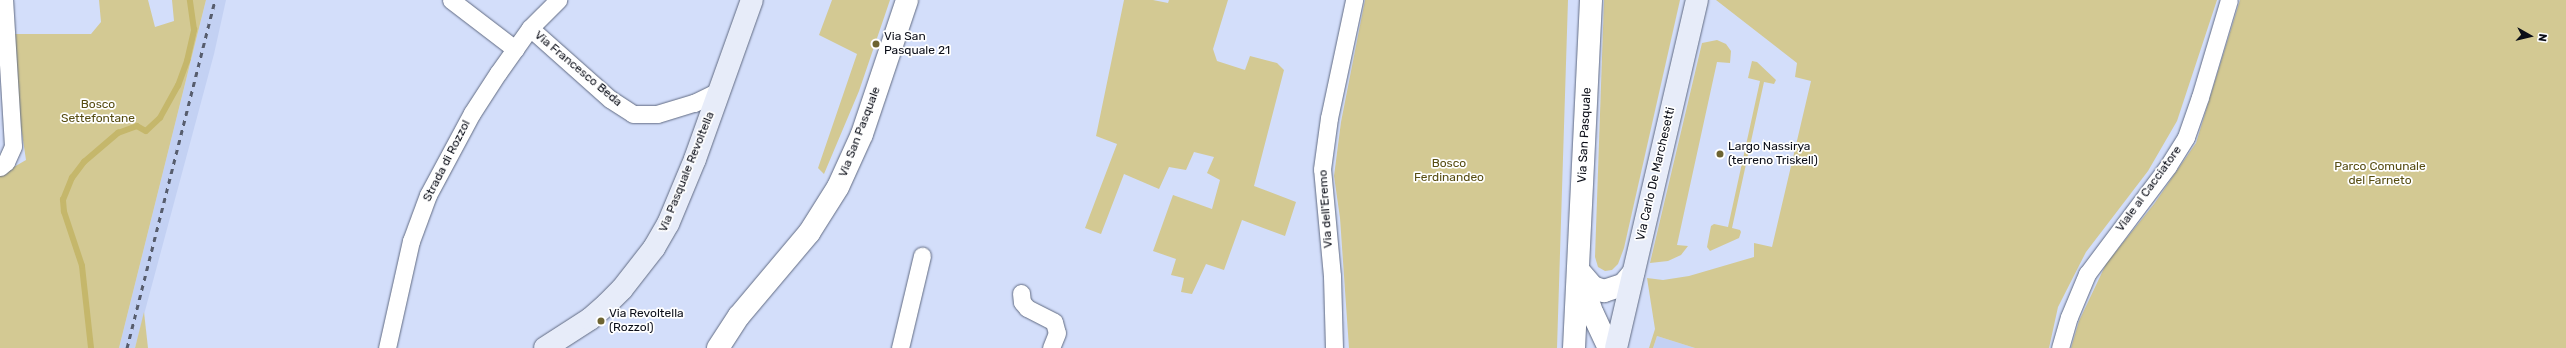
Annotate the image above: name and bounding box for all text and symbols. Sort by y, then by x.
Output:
north arrow [2510,16,2550,56]
street label: Via Francesco Beda [531,28,625,110]
place label: Via San Pasquale 21 [884,30,950,58]
text: N [2535,33,2549,43]
marker: Via San Pasquale 21 [871,39,881,49]
street label: Via San Pasquale [836,85,884,179]
street label: Via San Pasquale [1575,87,1595,183]
park label: Bosco Settefontane [61,98,135,126]
street label: Via Carlo De Marchesetti [1634,106,1678,242]
street label: Via Pasquale Revoltella [656,110,718,234]
street label: Strada di Rozzol [420,118,474,204]
place label: Largo Nassirya (terreno Triskell) [1728,140,1818,168]
street label: Viale al Cacciatore [2113,143,2185,235]
marker: Largo Nassirya (terreno Triskell) [1715,149,1725,159]
park label: Bosco Ferdinandeo [1414,157,1484,185]
park label: Parco Comunale del Farneto [2334,160,2426,188]
street label: Via dell'Eremo [1316,169,1336,249]
place label: Via Revoltella (Rozzol) [609,307,684,335]
marker: Via Revoltella (Rozzol) [596,316,606,326]

